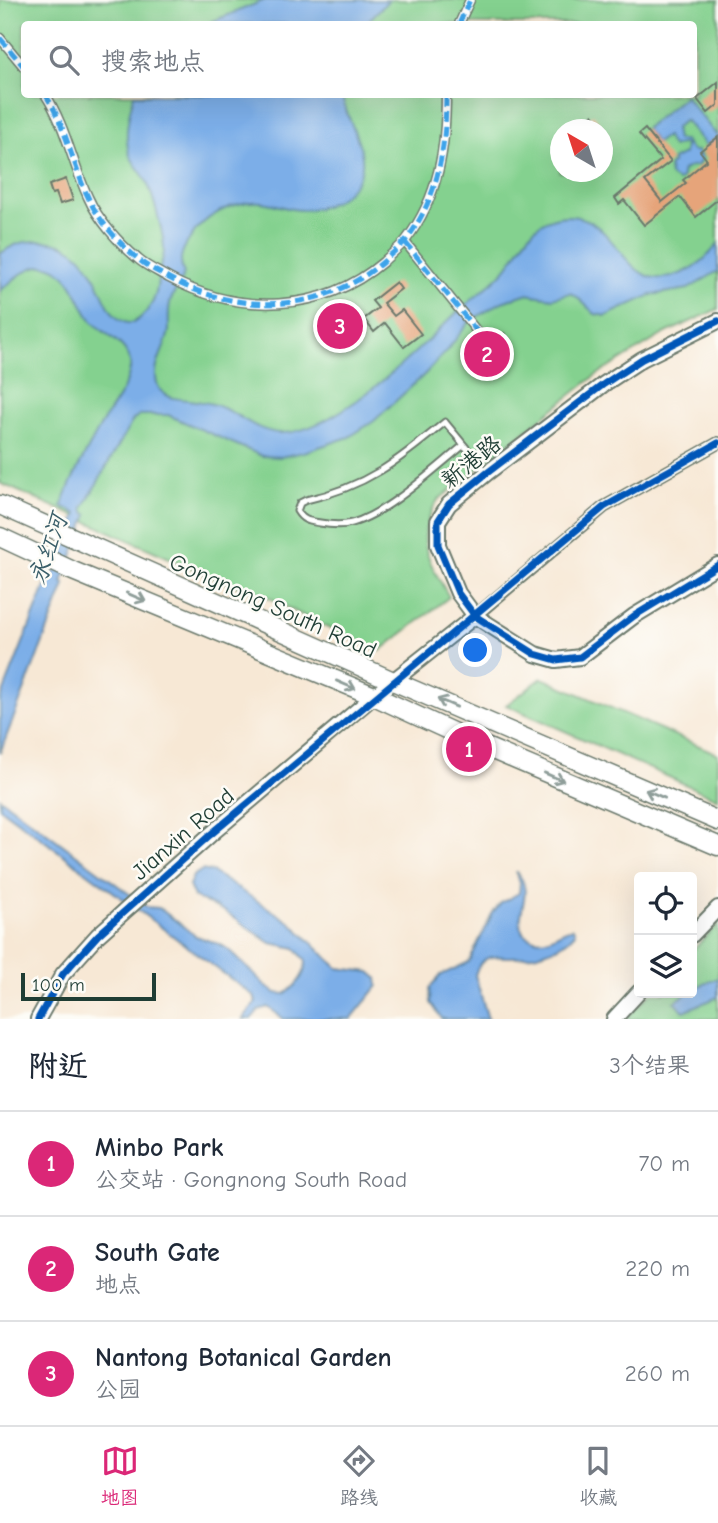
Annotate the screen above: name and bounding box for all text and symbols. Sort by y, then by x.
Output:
search box [21,21,697,98]
icon: search [45,41,83,79]
text: 搜索地点 [101,47,205,77]
north arrow [550,119,613,182]
pin: 3 [317,300,363,352]
pin: 2 [464,328,510,380]
street label: 新港路 [436,430,506,494]
water label: 永红河 [23,507,74,588]
street label: Gongnong South Road [165,548,381,664]
one-way arrow [125,592,146,605]
your location [458,633,492,667]
one-way arrow [335,679,356,692]
one-way arrow [437,696,458,709]
pin: 1 [446,723,492,775]
one-way arrow [543,771,564,784]
street label: Jianxin Road [126,782,240,886]
one-way arrow [645,787,667,800]
map controls [634,872,697,998]
button: locate [634,872,697,935]
button: layers [634,935,697,998]
scale bar [21,970,156,1002]
text: 100 m [32,974,85,996]
text: 附近 [28,1049,88,1084]
text: 3个结果 [609,1052,690,1079]
text: Minbo Park [95,1133,223,1163]
text: 1 [46,1150,56,1177]
text: 70 m [638,1150,690,1177]
text: 公交站 · Gongnong South Road [95,1166,407,1193]
text: South Gate [95,1238,220,1268]
text: 2 [45,1255,57,1282]
text: 220 m [625,1255,690,1282]
text: 地点 [95,1271,141,1298]
text: Nantong Botanical Garden [95,1343,392,1373]
text: 3 [45,1360,57,1387]
text: 260 m [625,1360,690,1387]
text: 公园 [95,1376,141,1403]
tab: 地图 [101,1442,139,1509]
tab: 路线 [340,1442,378,1509]
tab: 收藏 [579,1442,617,1509]

